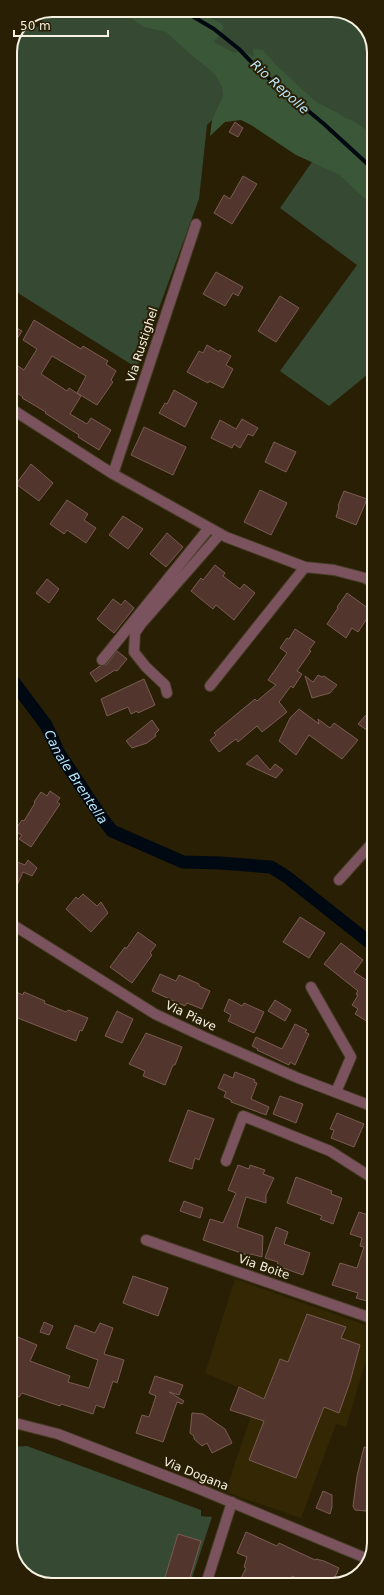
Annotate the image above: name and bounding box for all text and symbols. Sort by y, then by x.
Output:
scale bar [14,12,108,38]
text: 50 m [20,19,51,33]
water label: Rio Repolle [248,57,312,117]
street label: Via Rustighel [123,306,161,384]
water label: Canale Brentella [42,727,111,827]
street label: Via Piave [163,998,219,1034]
street label: Via Boite [236,1252,292,1282]
street label: Via Dogana [161,1455,231,1493]

